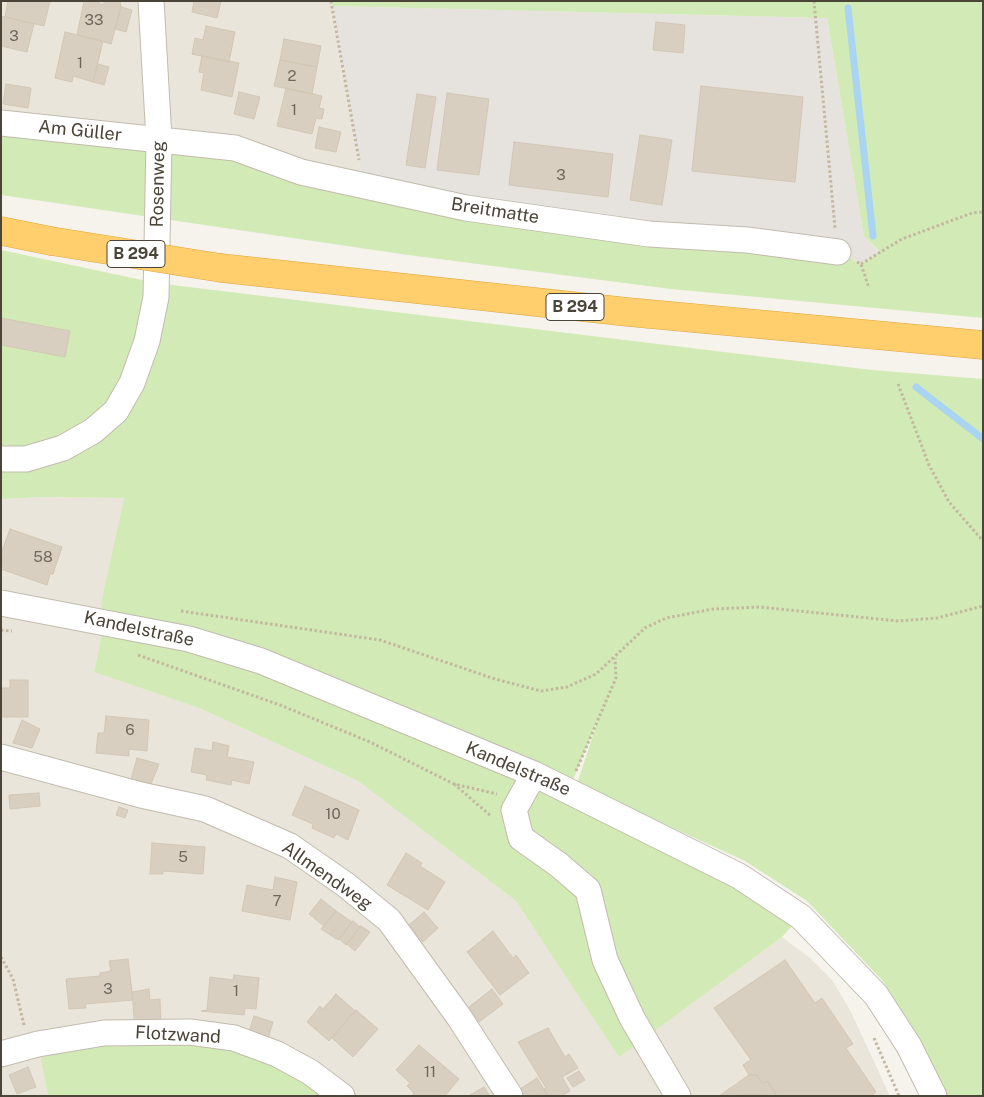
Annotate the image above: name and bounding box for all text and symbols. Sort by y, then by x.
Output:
house number: 33 [85,11,103,29]
house number: 3 [9,27,19,45]
house number: 1 [77,54,83,72]
house number: 2 [288,67,296,85]
house number: 1 [291,101,297,119]
street label: Am Güller [37,116,123,146]
street label: Rosenweg [146,141,170,227]
house number: 3 [556,166,566,184]
street label: Breitmatte [449,193,541,229]
road number: B 294 [107,240,165,268]
road number: B 294 [546,294,604,320]
house number: 58 [33,548,53,566]
street label: Kandelstraße [82,607,196,651]
house number: 6 [125,721,135,739]
street label: Kandelstraße [462,737,574,801]
house number: 10 [325,805,341,823]
street label: Allmendweg [278,837,376,915]
house number: 5 [178,848,188,866]
house number: 7 [272,892,282,910]
house number: 3 [103,980,113,998]
house number: 1 [233,982,239,1000]
street label: Flotzwand [135,1022,221,1048]
house number: 11 [424,1063,436,1081]

